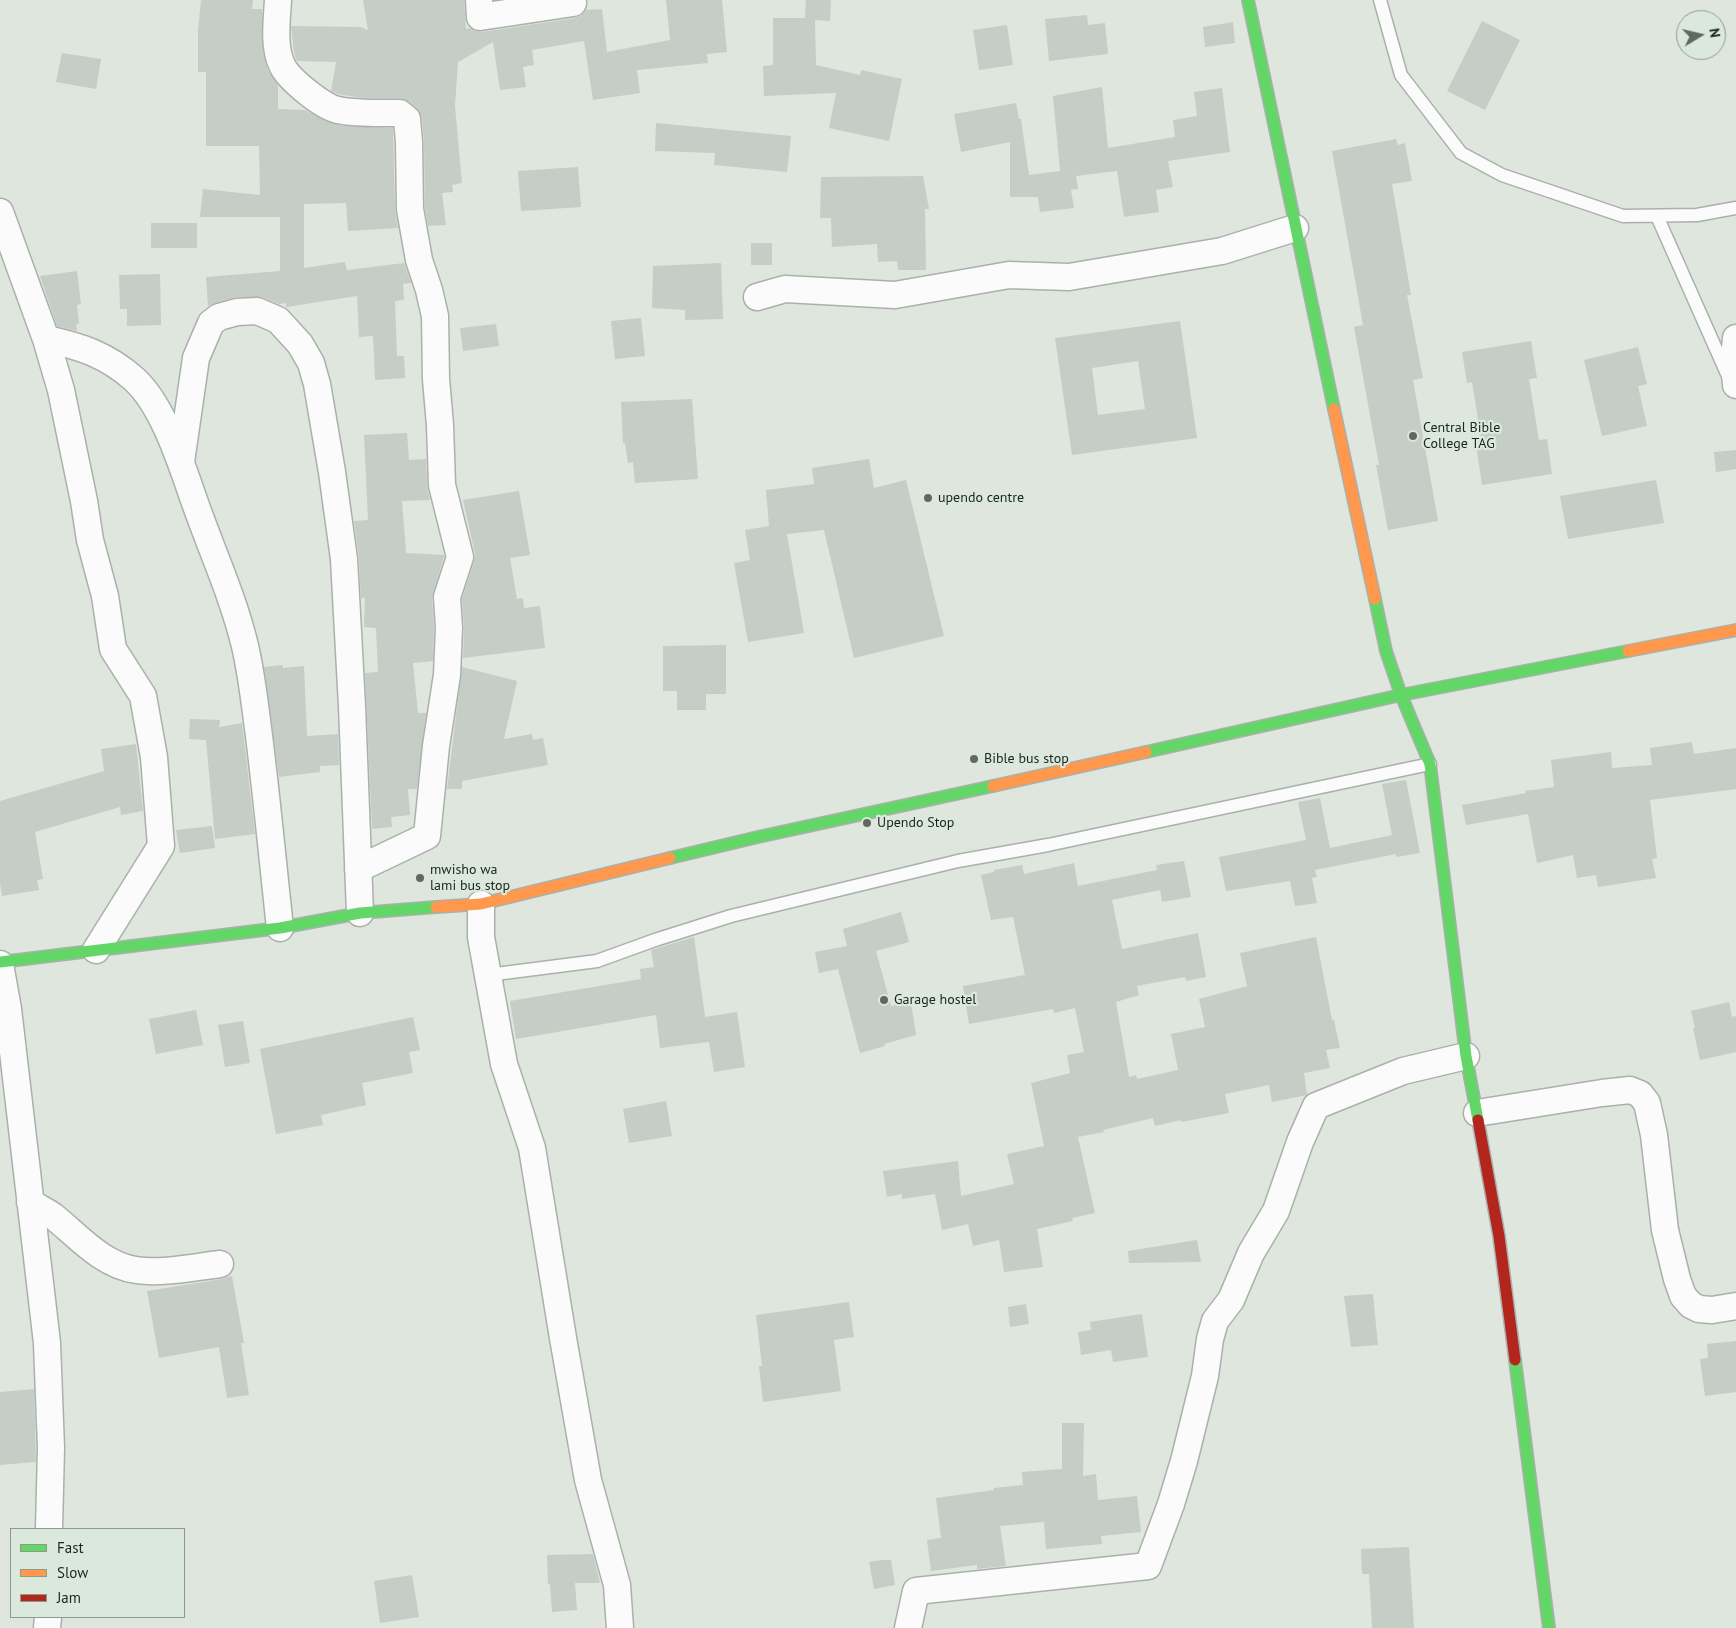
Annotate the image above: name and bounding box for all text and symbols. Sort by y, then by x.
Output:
north arrow [1676,10,1726,60]
text: N [1705,27,1724,39]
place label: Central Bible College TAG [1423,420,1500,452]
marker: Central Bible College TAG [1407,430,1419,442]
place label: upendo centre [938,490,1024,506]
marker: upendo centre [922,492,934,504]
place label: Bible bus stop [984,751,1069,767]
marker: Bible bus stop [968,753,980,765]
place label: Upendo Stop [877,815,954,831]
marker: Upendo Stop [861,817,873,829]
place label: mwisho wa lami bus stop [430,862,510,894]
marker: mwisho wa lami bus stop [414,872,426,884]
place label: Garage hostel [894,992,976,1008]
marker: Garage hostel [878,994,890,1006]
legend [10,1528,185,1618]
text: Fast [57,1538,84,1557]
text: Slow [57,1563,88,1582]
text: Jam [57,1588,81,1607]

